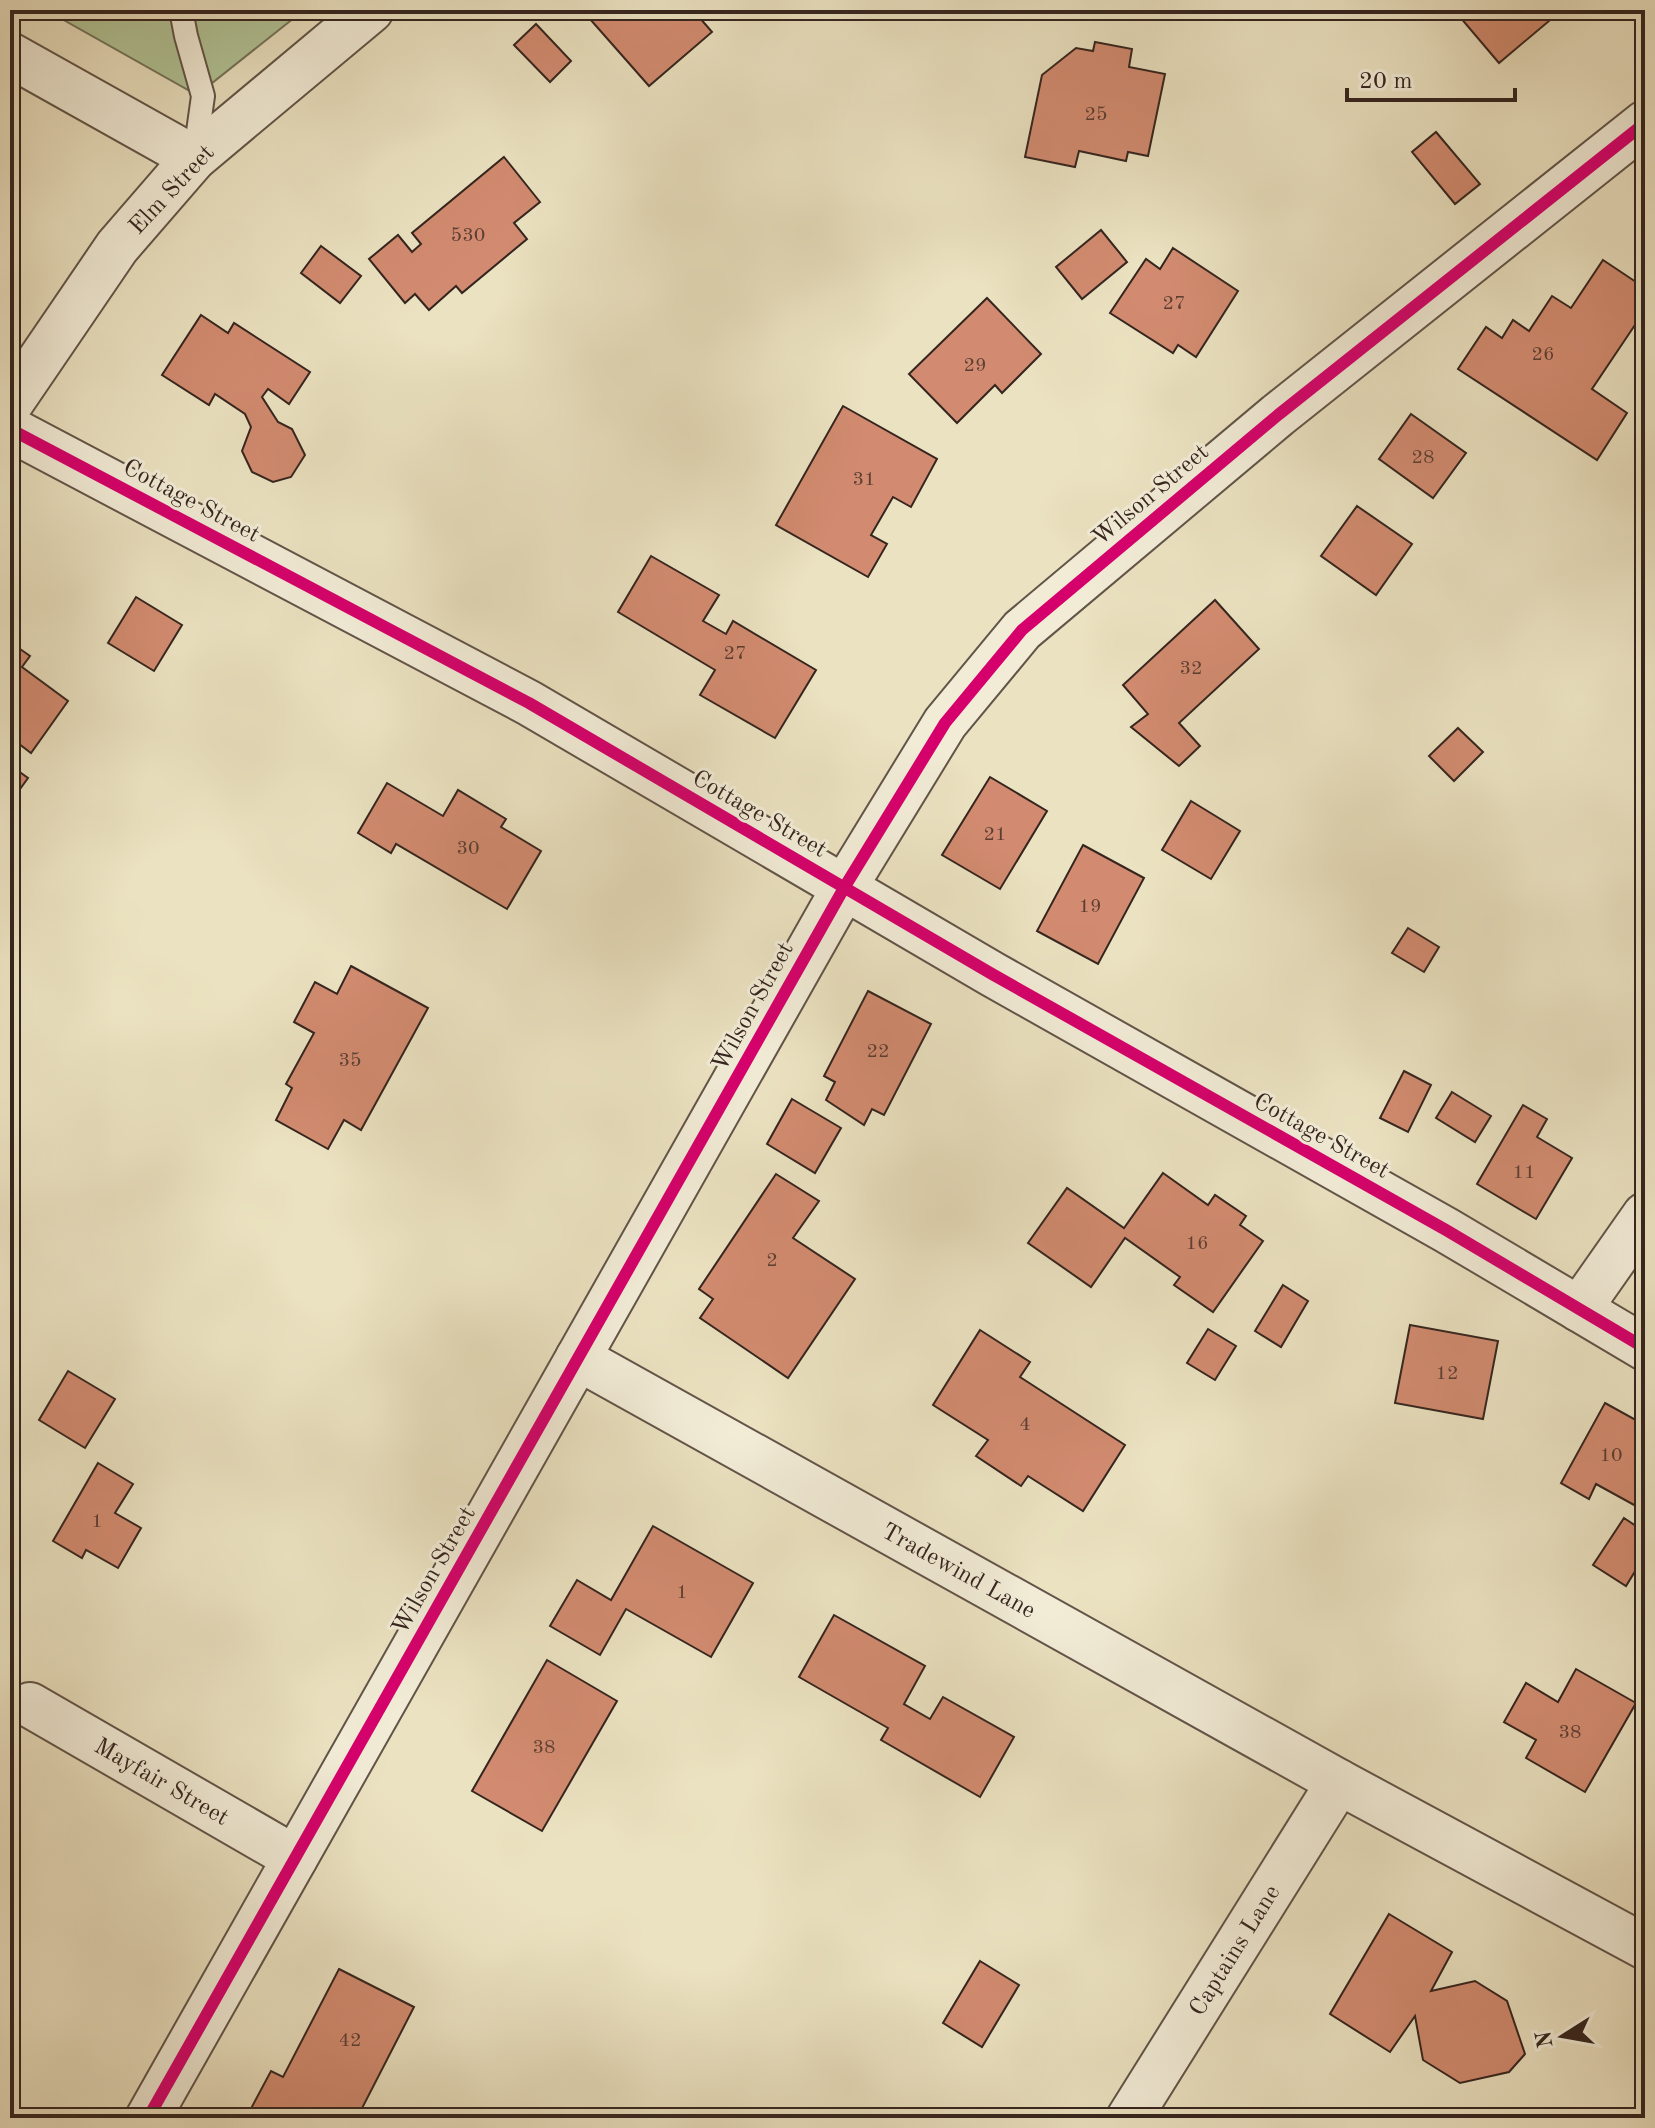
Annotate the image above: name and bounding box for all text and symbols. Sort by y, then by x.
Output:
scale bar [1347,52,1515,102]
text: 20 m [1359,70,1413,94]
house number: 25 [1084,105,1108,125]
street label: Elm Street [125,141,220,240]
house number: 530 [451,226,485,246]
house number: 27 [1162,294,1186,314]
house number: 26 [1531,345,1555,365]
house number: 29 [963,356,987,376]
street label: Wilson Street [1089,440,1214,551]
house number: 28 [1411,448,1435,468]
street label: Cottage Street [119,456,263,548]
house number: 31 [852,470,876,490]
house number: 27 [723,644,747,664]
house number: 32 [1179,659,1203,679]
street label: Cottage Street [688,767,830,863]
house number: 21 [983,825,1007,845]
house number: 30 [456,839,480,859]
house number: 19 [1078,897,1102,917]
street label: Wilson Street [709,939,799,1075]
house number: 22 [866,1042,890,1062]
house number: 35 [338,1051,362,1071]
street label: Cottage Street [1249,1090,1393,1184]
house number: 11 [1512,1163,1536,1183]
house number: 16 [1185,1234,1209,1254]
house number: 2 [766,1251,778,1271]
house number: 12 [1435,1364,1459,1384]
house number: 4 [1019,1415,1031,1435]
house number: 10 [1599,1446,1623,1466]
street label: Wilson Street [389,1503,481,1639]
house number: 1 [91,1512,103,1532]
street label: Tradewind Lane [877,1520,1039,1624]
house number: 1 [676,1583,688,1603]
house number: 38 [1558,1723,1582,1743]
street label: Mayfair Street [90,1735,232,1831]
house number: 38 [532,1738,556,1758]
street label: Captains Lane [1186,1881,1285,2021]
north arrow [1523,1996,1603,2076]
text: N [1533,2029,1558,2050]
house number: 42 [338,2031,362,2051]

